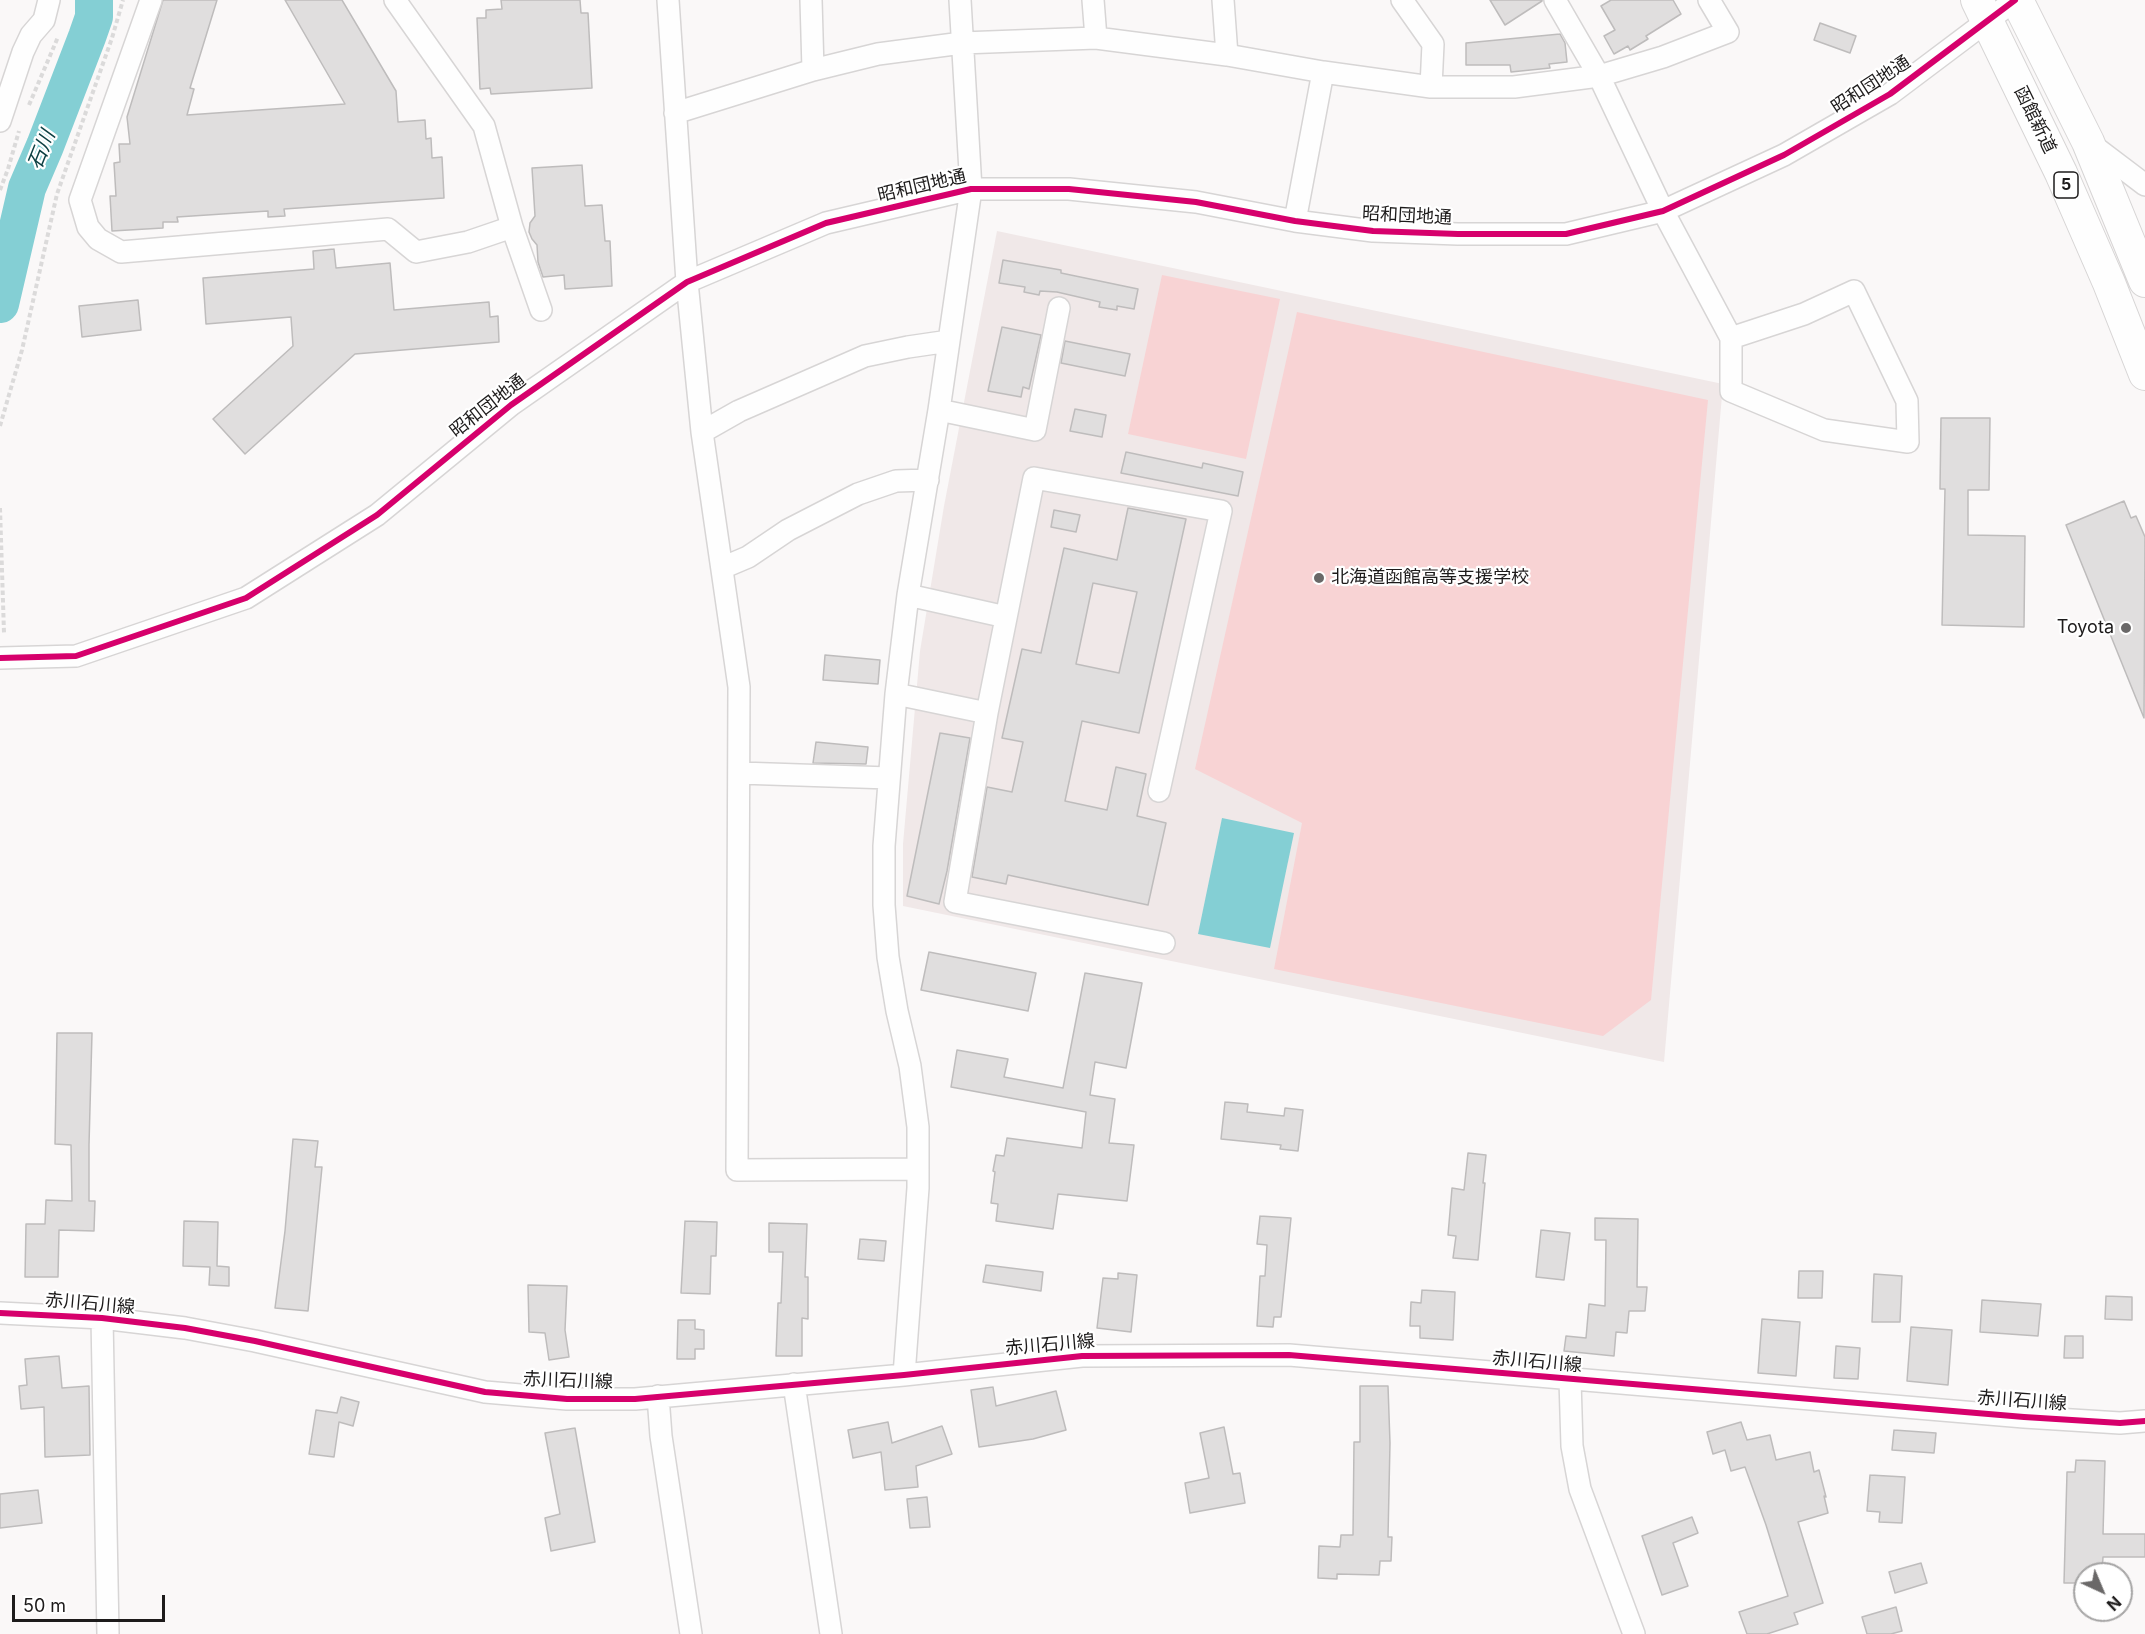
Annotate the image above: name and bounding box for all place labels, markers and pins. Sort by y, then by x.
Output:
place label: 北海道函館高等支援学校 [1331,567,1529,589]
marker: 北海道函館高等支援学校 [1312,571,1326,585]
place label: Toyota [2057,617,2114,639]
marker: Toyota [2119,621,2133,635]

